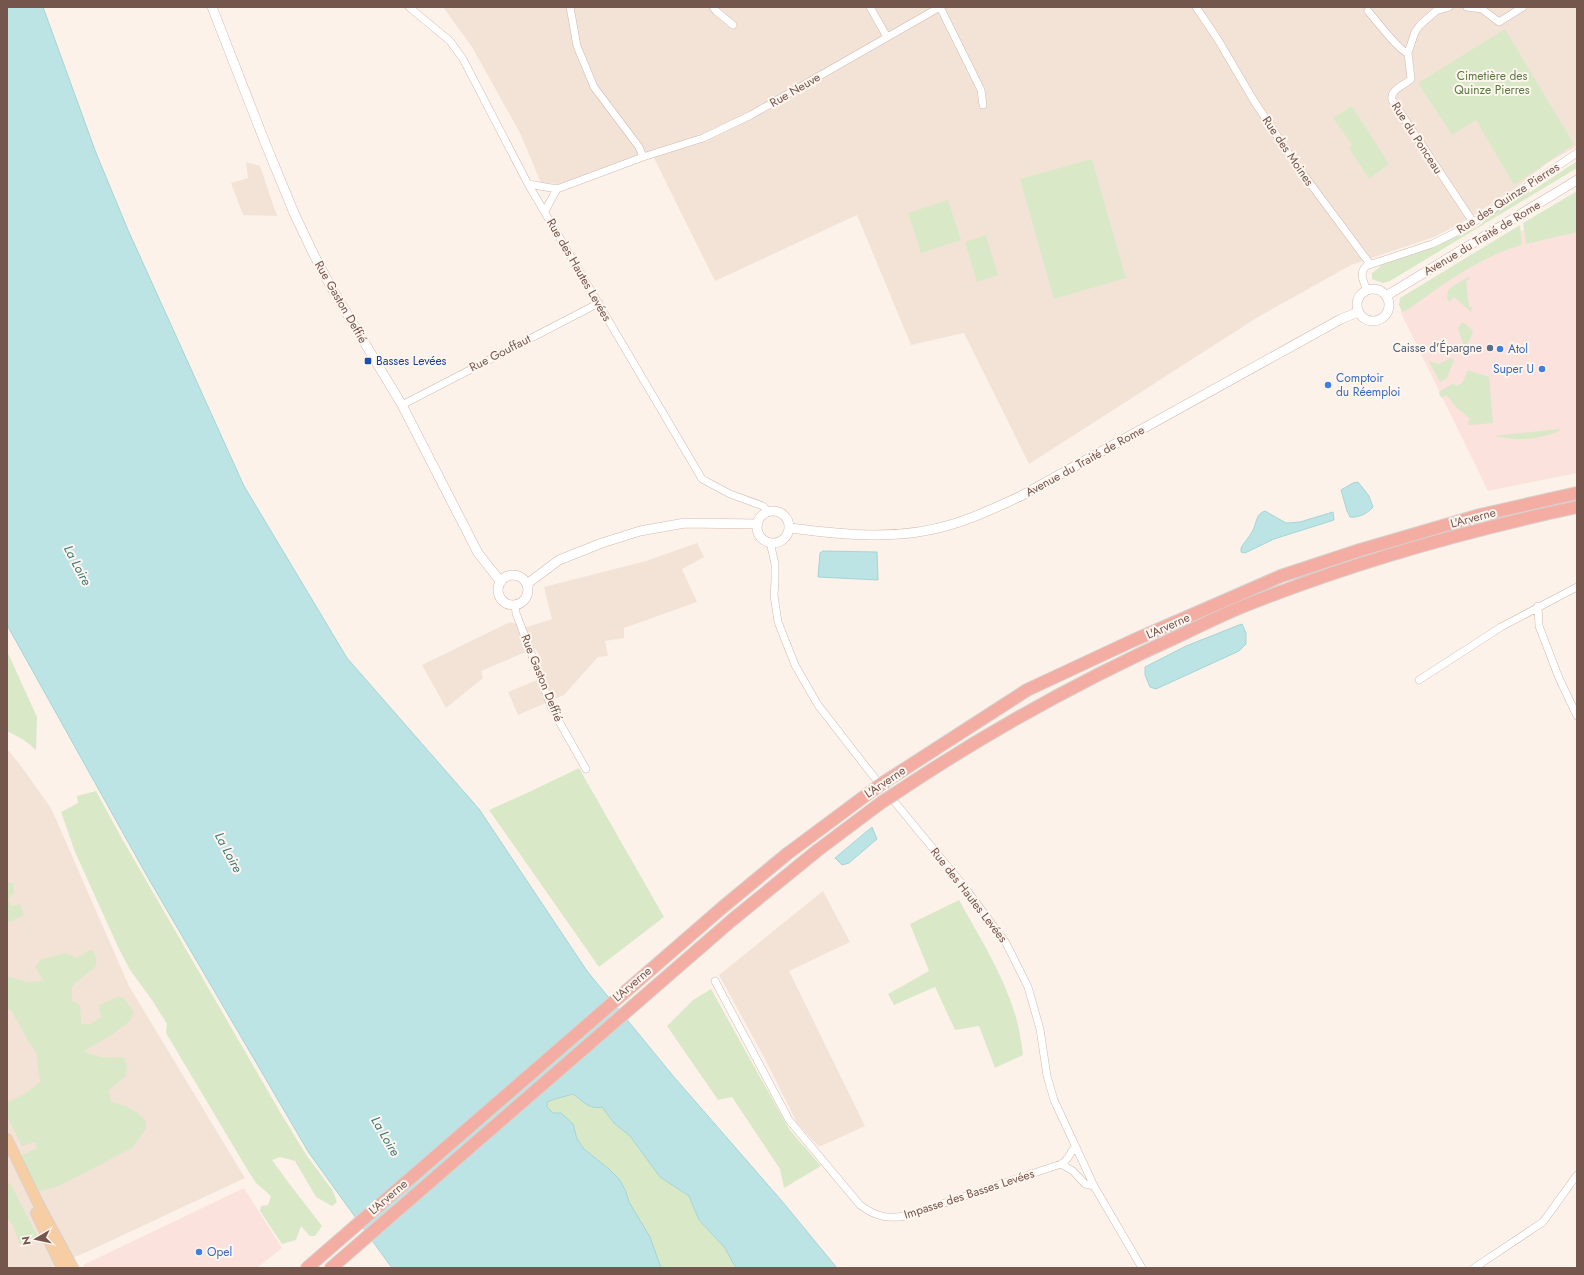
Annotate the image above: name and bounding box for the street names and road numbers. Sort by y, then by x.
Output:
street label: Rue Neuve [766,68,824,112]
street label: Rue du Ponceau [1387,98,1447,178]
street label: Rue des Moines [1258,112,1318,190]
street label: Rue des Quinze Pierres [1453,158,1563,238]
street label: Avenue du Traité de Rome [1420,196,1544,280]
street label: Rue des Hautes Levées [542,215,616,325]
street label: Rue Gaston Deffié [310,257,372,347]
street label: Rue Gouffaut [466,330,534,376]
street label: Avenue du Traité de Rome [1022,421,1148,501]
street label: L'Arverne [1448,503,1498,533]
street label: L'Arverne [1143,608,1193,644]
street label: Rue Gaston Deffié [516,632,568,724]
street label: L'Arverne [861,762,909,802]
street label: Rue des Hautes Levées [926,844,1012,946]
street label: L'Arverne [609,962,655,1006]
street label: Impasse des Basses Levées [901,1164,1037,1224]
street label: L'Arverne [365,1175,411,1219]

